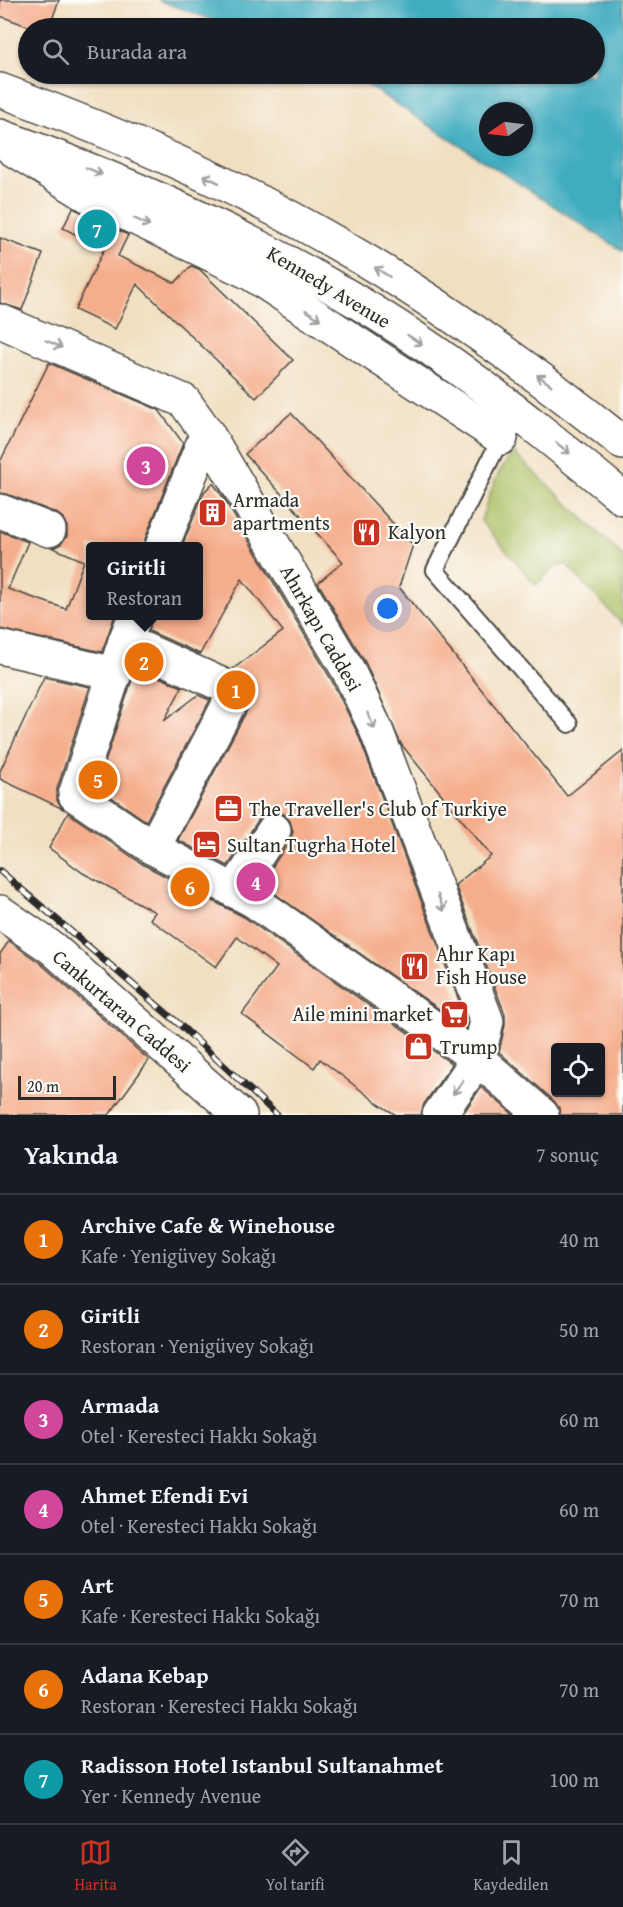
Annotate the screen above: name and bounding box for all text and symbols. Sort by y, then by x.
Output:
search box [18,18,605,84]
icon: search [39,35,72,68]
text: Burada ara [87,35,187,67]
north arrow [479,102,533,156]
one-way arrow [85,166,103,177]
one-way arrow [203,172,221,184]
pin: 7 [78,206,116,252]
one-way arrow [133,216,151,228]
street label: Kennedy Avenue [262,238,397,335]
one-way arrow [374,266,391,278]
one-way arrow [304,309,321,321]
one-way arrow [406,334,423,346]
one-way arrow [44,339,62,350]
one-way arrow [537,374,553,386]
one-way arrow [555,442,571,455]
pin: 3 [126,444,166,488]
place label: Armada apartments [233,485,330,537]
building icon: Armada apartments [196,496,228,528]
restaurant icon: Kalyon [351,516,383,548]
place label: Kalyon [388,517,446,546]
popup [86,542,203,620]
text: Giritli [107,551,166,583]
street label: Ahırkapı Caddesi [273,559,370,697]
text: Restoran [107,583,182,612]
your location [373,594,402,623]
pin: 2 [124,640,164,684]
pin: 1 [216,668,256,712]
one-way arrow [366,711,378,729]
pin: 5 [78,758,118,802]
office icon: The Traveller's Club of Turkiye [212,793,244,825]
place label: The Traveller's Club of Turkiye [249,794,507,823]
hotel icon: Sultan Tugrha Hotel [190,829,222,861]
place label: Sultan Tugrha Hotel [227,830,397,859]
pin: 4 [236,860,276,904]
pin: 6 [170,864,210,910]
one-way arrow [436,893,447,911]
place label: Ahır Kapı Fish House [436,939,527,991]
street label: Cankurtaran Caddesi [47,942,198,1079]
restaurant icon: Ahır Kapı Fish House [399,950,431,982]
supermarket icon: Aile mini market [438,998,470,1030]
place label: Aile mini market [292,999,433,1028]
shop icon: Trump [403,1031,435,1063]
place label: Trump [440,1032,498,1061]
map controls [551,1043,605,1097]
button: locate [551,1043,605,1097]
scale bar [18,1073,116,1100]
text: 20 m [27,1074,59,1098]
one-way arrow [452,1079,464,1095]
text: Yakında [24,1135,118,1174]
text: 7 sonuç [536,1140,599,1169]
text: Archive Cafe & Winehouse [81,1209,335,1241]
text: 1 [38,1225,49,1254]
text: 40 m [559,1225,599,1254]
text: Kafe · Yenigüvey Sokağı [81,1241,276,1270]
text: Giritli [81,1299,140,1331]
text: 2 [38,1315,49,1344]
text: 50 m [559,1315,599,1344]
text: Restoran · Yenigüvey Sokağı [81,1331,314,1360]
text: Armada [81,1389,159,1421]
text: 3 [38,1405,49,1434]
text: 60 m [559,1405,599,1434]
text: Otel · Keresteci Hakkı Sokağı [81,1421,317,1450]
text: Ahmet Efendi Evi [81,1479,248,1511]
text: 4 [38,1495,49,1524]
text: 60 m [559,1495,599,1524]
text: Otel · Keresteci Hakkı Sokağı [81,1511,317,1540]
text: Art [81,1569,114,1601]
text: 5 [38,1585,49,1614]
text: 70 m [559,1585,599,1614]
text: Kafe · Keresteci Hakkı Sokağı [81,1601,320,1630]
text: Adana Kebap [81,1659,209,1691]
text: 6 [38,1675,49,1704]
text: 70 m [559,1675,599,1704]
text: Restoran · Keresteci Hakkı Sokağı [81,1691,358,1720]
text: Radisson Hotel Istanbul Sultanahmet [81,1749,443,1781]
text: 7 [38,1765,49,1794]
text: 100 m [549,1765,599,1794]
text: Yer · Kennedy Avenue [81,1781,261,1810]
tab: Harita [74,1836,117,1896]
tab: Yol tarifi [266,1836,325,1896]
tab: Kaydedilen [473,1836,549,1896]

